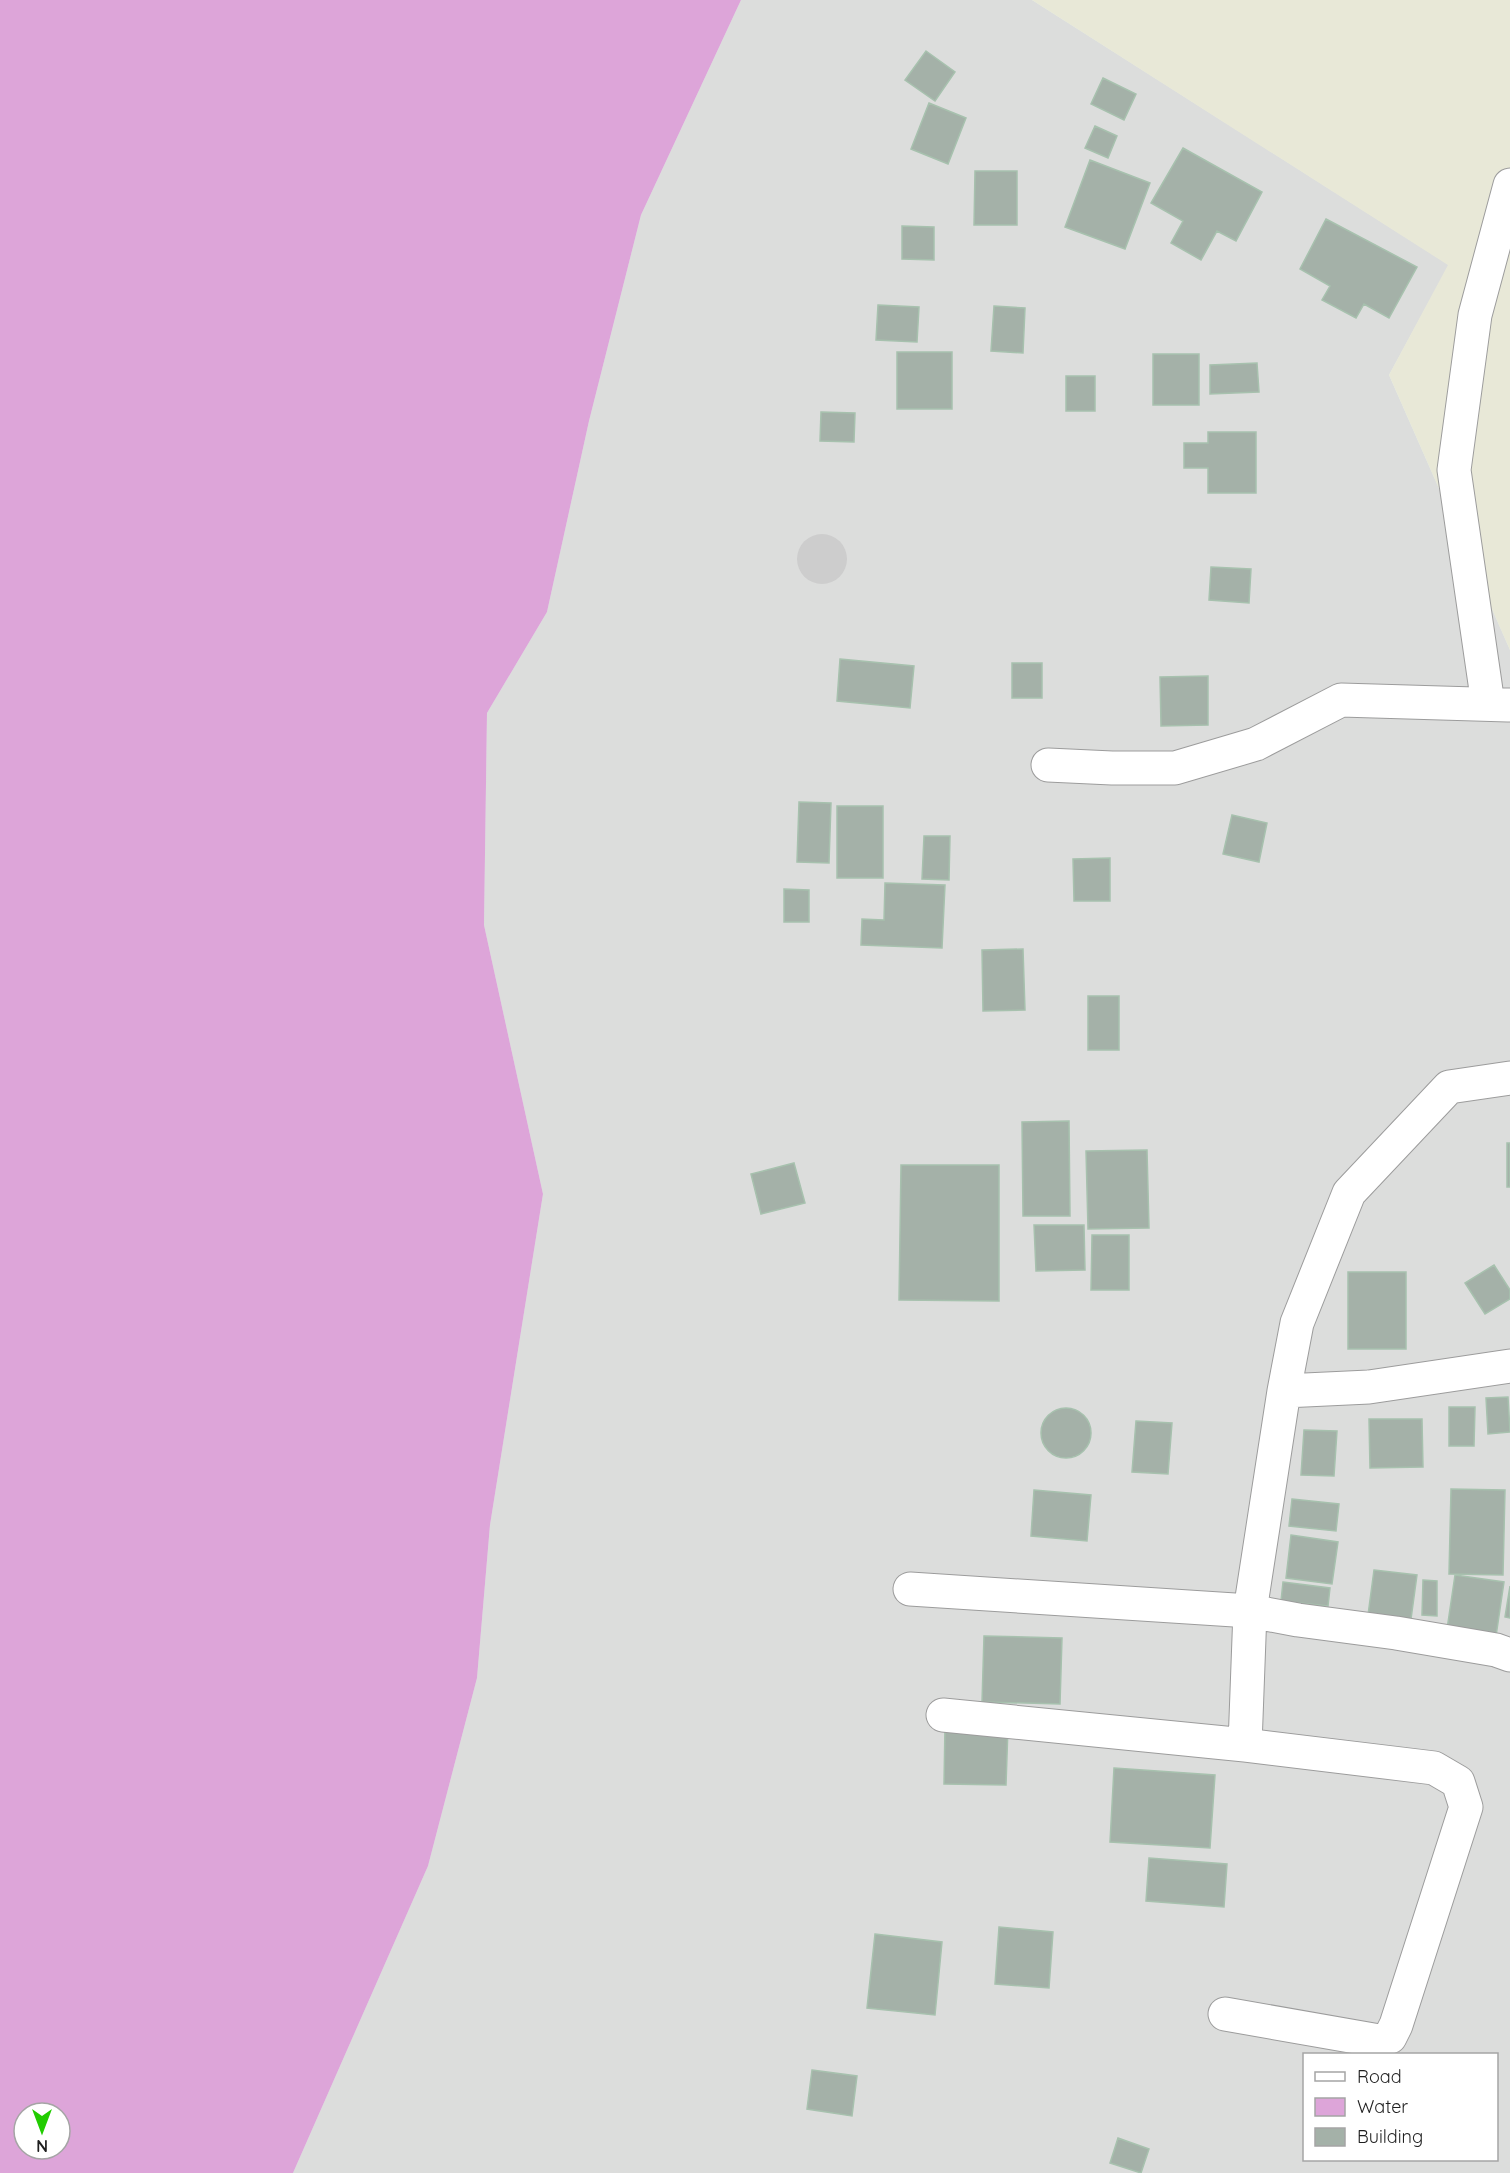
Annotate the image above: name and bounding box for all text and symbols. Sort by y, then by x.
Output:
legend [1303,2053,1498,2161]
text: Road [1357,2065,1402,2088]
text: Water [1357,2095,1408,2118]
north arrow [12,2101,72,2161]
text: Building [1357,2125,1423,2148]
text: N [36,2136,48,2156]

